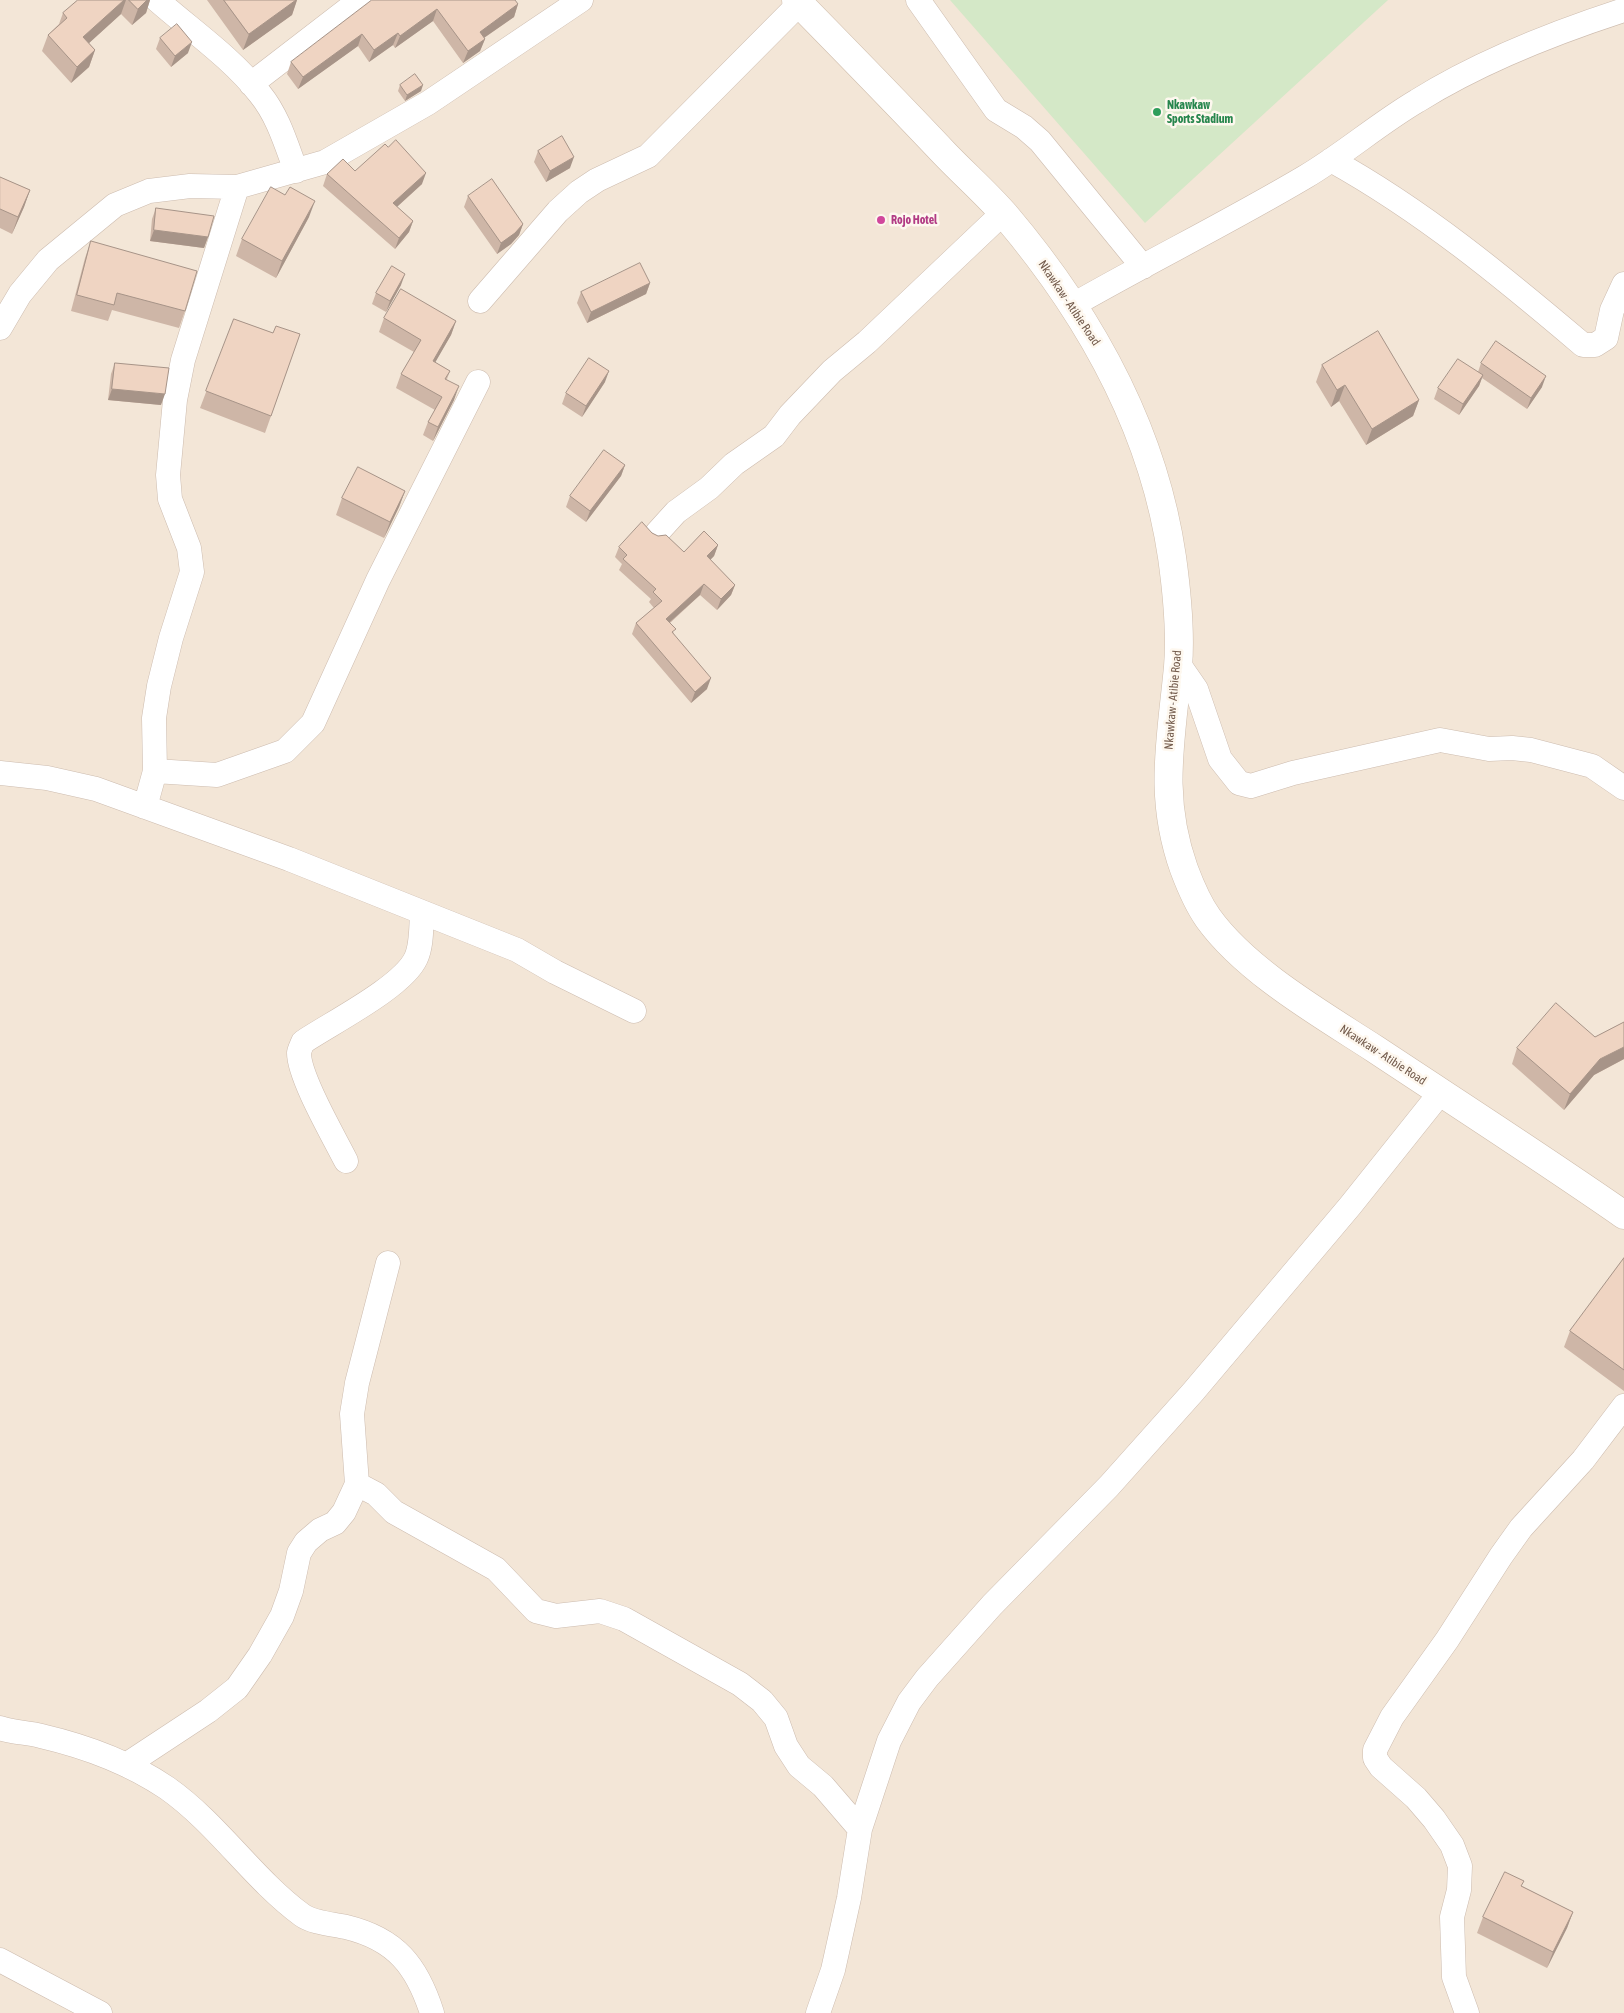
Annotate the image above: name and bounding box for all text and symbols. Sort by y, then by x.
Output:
place label: Nkawkaw Sports Stadium [1167,98,1233,126]
marker: Nkawkaw Sports Stadium [1151,106,1163,118]
place label: Rojo Hotel [891,213,937,227]
marker: Rojo Hotel [875,214,887,226]
street label: Nkawkaw - Atibie Road [1035,258,1103,348]
street label: Nkawkaw - Atibie Road [1161,650,1185,750]
street label: Nkawkaw - Atibie Road [1337,1022,1429,1088]

